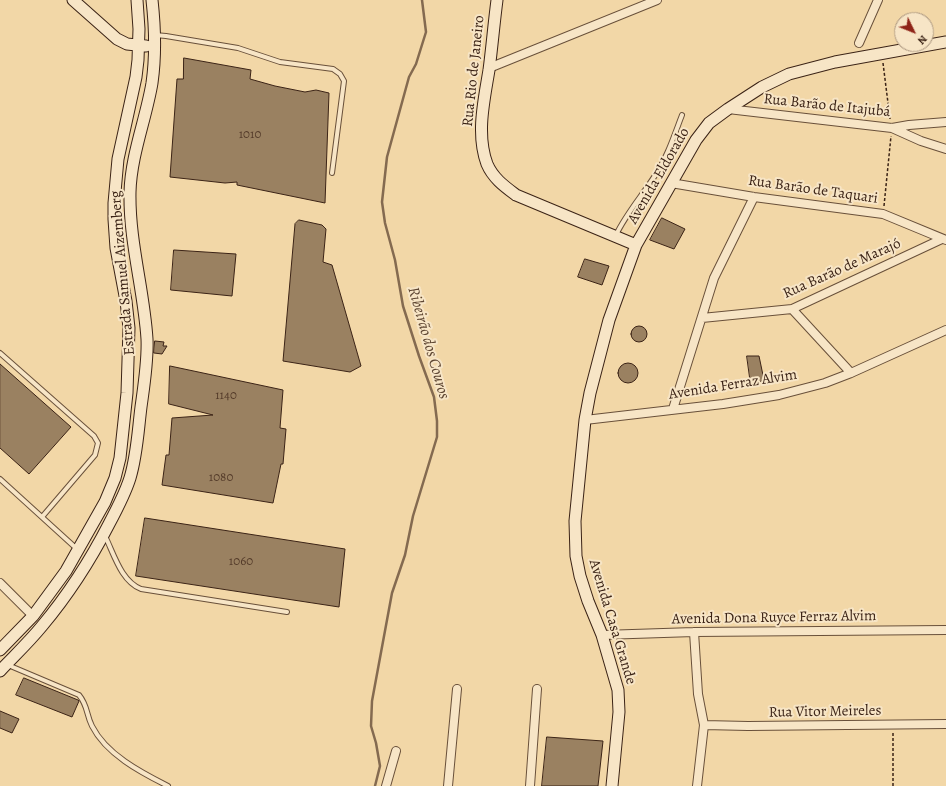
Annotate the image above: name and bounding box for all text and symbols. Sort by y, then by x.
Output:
north arrow [894,12,934,52]
street label: Rua Rio de Janeiro [459,14,489,128]
text: N [914,32,931,48]
street label: Rua Barão de Itajubá [763,90,891,122]
street label: Avenida Eldorado [624,125,694,227]
house number: 1010 [239,127,261,143]
street label: Rua Barão de Taquari [747,172,879,208]
street label: Estrada Samuel Aizemberg [107,190,139,356]
street label: Rua Barão de Marajó [780,235,904,303]
water label: Ribeirão dos Couros [403,285,453,401]
street label: Avenida Ferraz Alvim [668,366,798,404]
house number: 1140 [215,388,237,404]
house number: 1080 [209,470,233,486]
house number: 1060 [229,554,253,570]
street label: Avenida Casa Grande [584,557,640,687]
street label: Avenida Dona Ruyce Ferraz Alvim [671,607,877,629]
street label: Rua Vitor Meireles [768,702,882,722]

